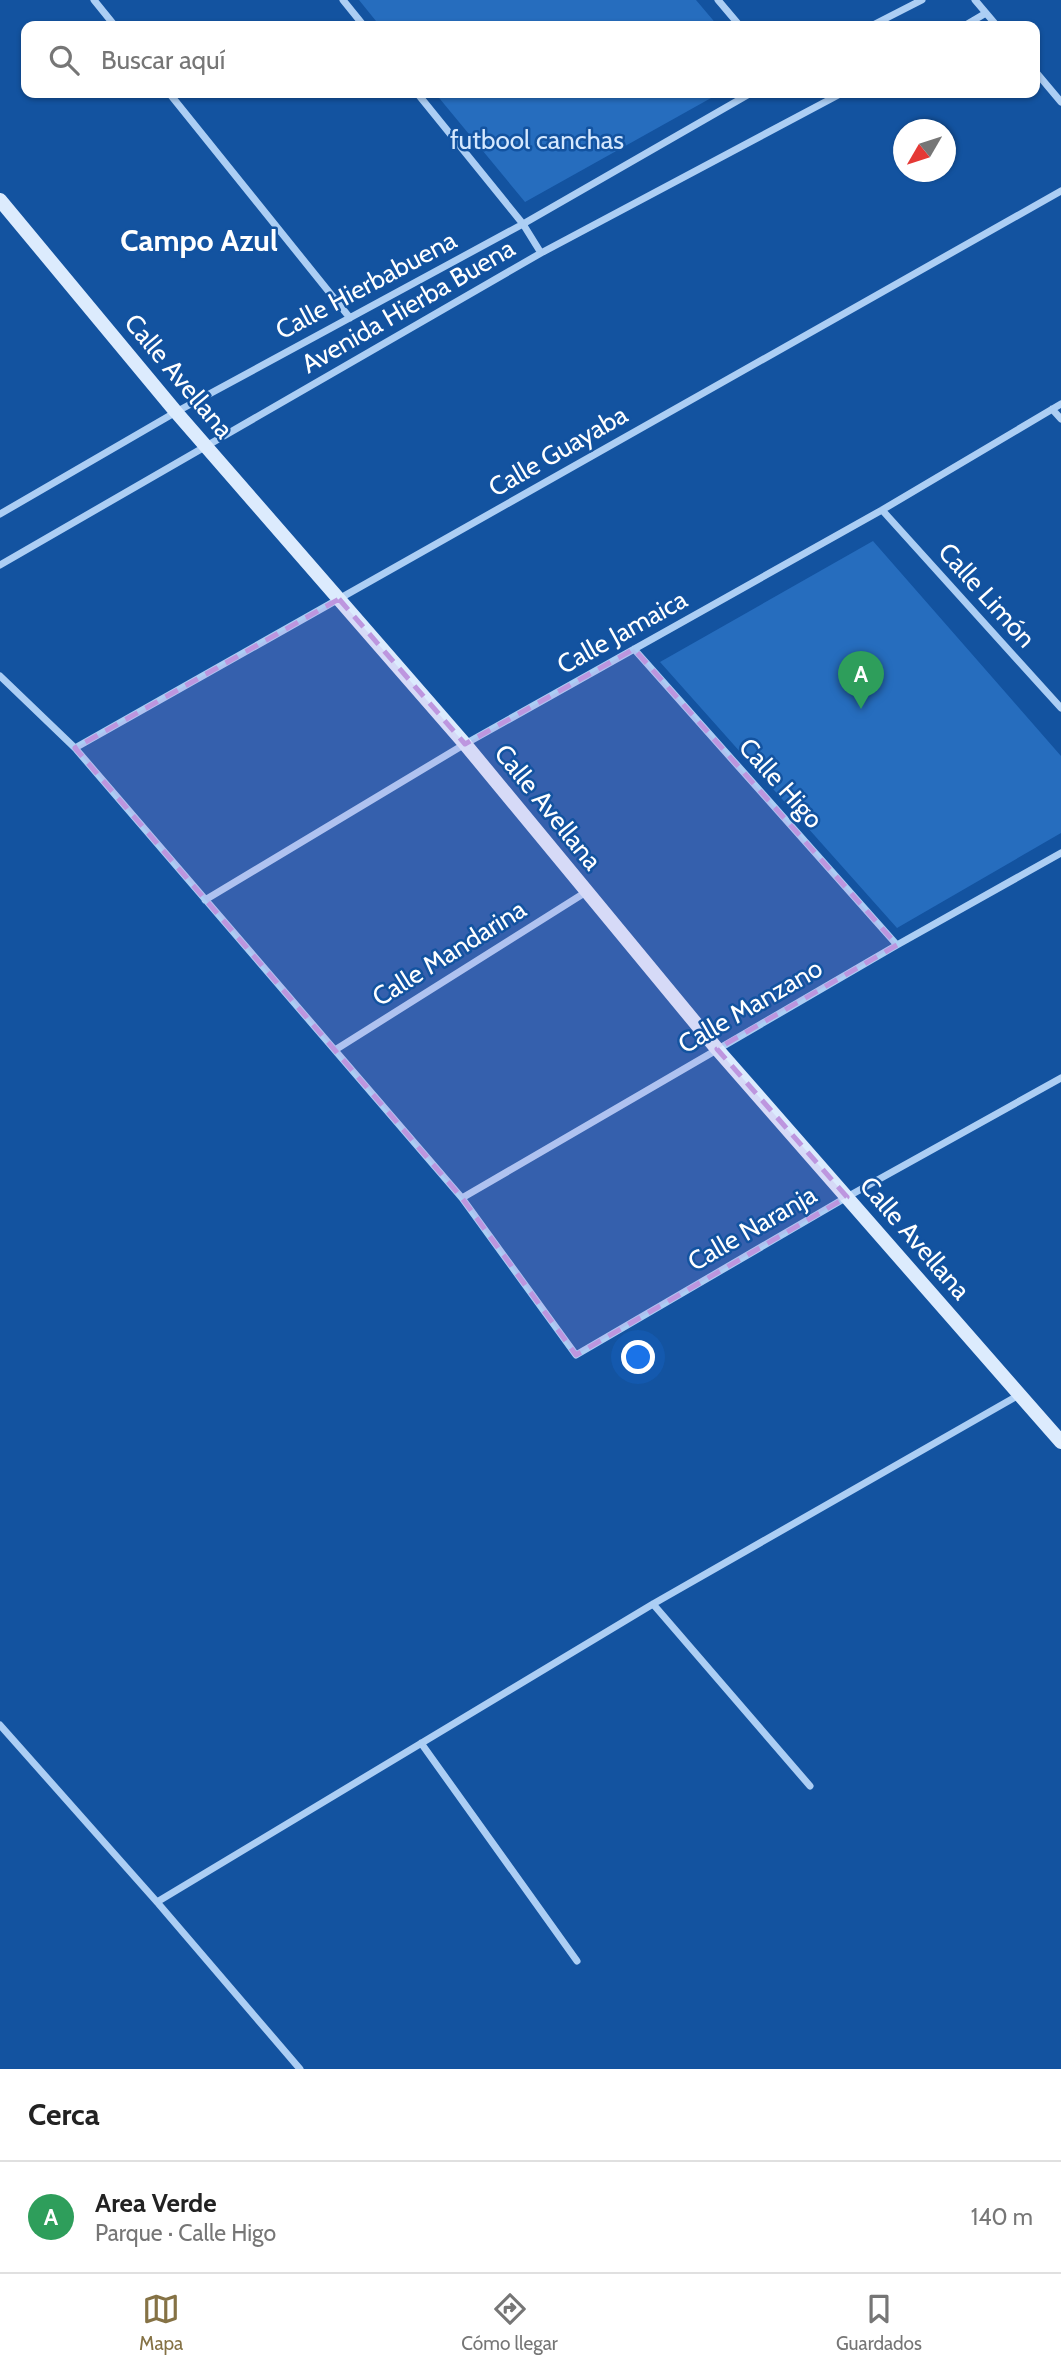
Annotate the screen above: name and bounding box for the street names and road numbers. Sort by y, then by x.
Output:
street label: Calle Hierbabuena [270,224,462,346]
street label: Avenida Hierba Buena [296,232,521,380]
street label: Calle Avellana [118,307,241,445]
street label: Calle Guayaba [483,398,634,504]
street label: Calle Limón [932,536,1042,654]
street label: Calle Jamaica [551,583,693,681]
street label: Calle Higo [732,731,830,835]
street label: Calle Avellana [488,738,609,877]
street label: Calle Mandarina [366,893,532,1013]
street label: Calle Manzano [672,952,828,1060]
street label: Calle Avellana [853,1170,977,1306]
street label: Calle Naranja [682,1178,823,1278]

